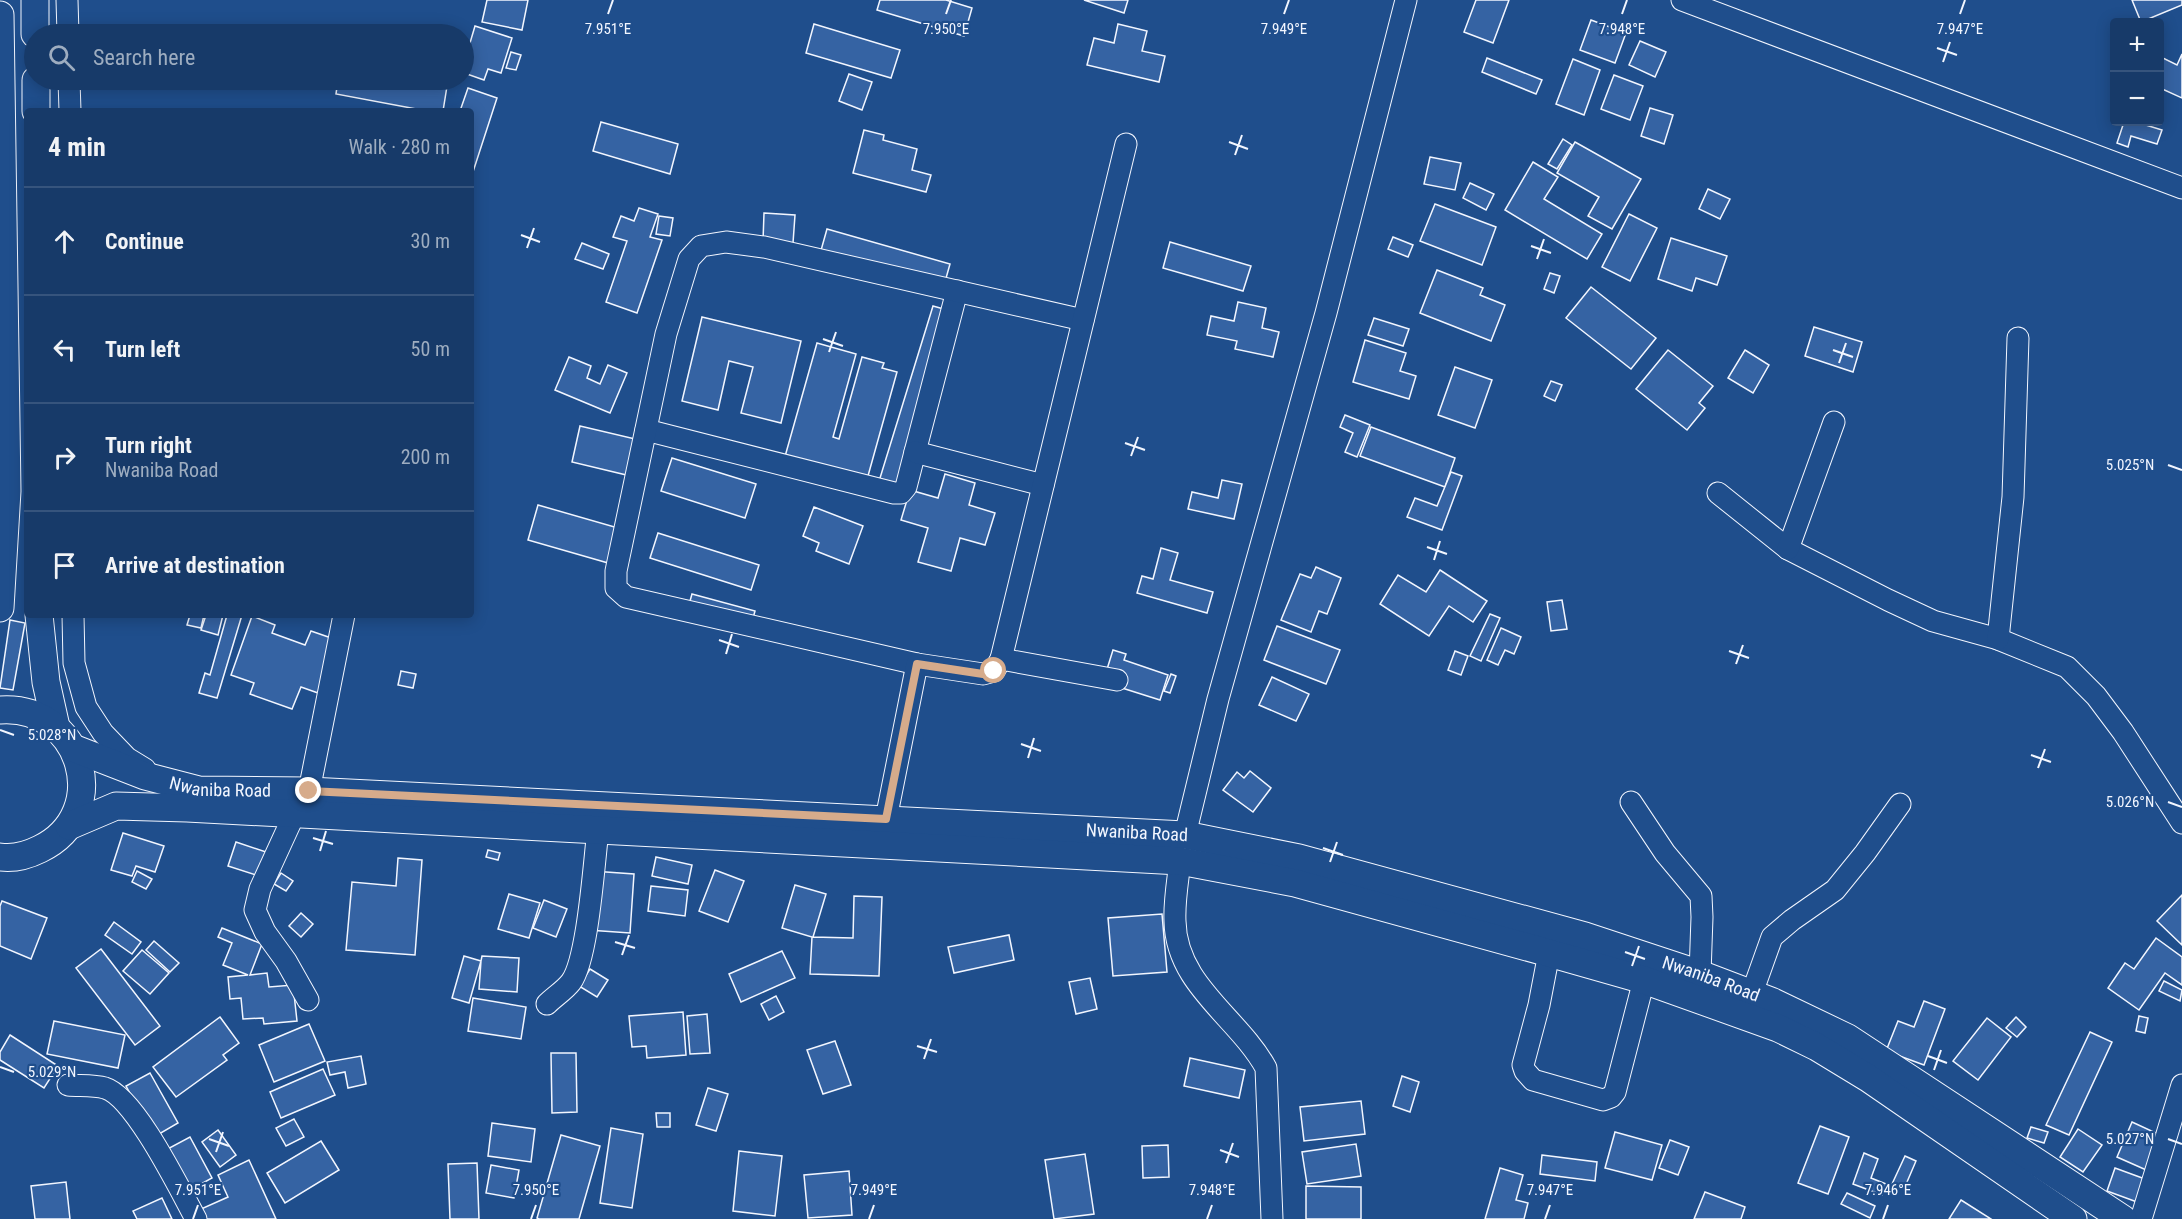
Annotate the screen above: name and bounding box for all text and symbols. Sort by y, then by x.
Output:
map controls [2110,18,2164,126]
button: + [2110,18,2164,72]
text: 7.951°E [585,20,631,38]
text: 7.950°E [923,20,969,38]
text: 7.949°E [1261,20,1307,38]
text: 7.948°E [1599,20,1645,38]
text: 7.947°E [1937,20,1983,38]
search box [24,24,474,90]
icon: search [45,41,78,74]
text: Search here [93,45,195,70]
button: − [2110,72,2164,126]
text: 4 min [48,132,106,162]
text: Walk · 280 m [349,135,450,159]
icon: ahead [48,225,81,258]
text: Continue [105,229,184,254]
text: 30 m [411,229,450,253]
icon: left [48,333,81,366]
text: Turn left [105,337,180,362]
text: 50 m [411,337,450,361]
text: Turn right [105,433,192,458]
icon: right [48,441,81,474]
text: 200 m [401,445,450,469]
text: 5.025°N [2106,456,2154,474]
text: Nwaniba Road [105,458,218,482]
icon: arrive [48,549,81,582]
text: Arrive at destination [105,553,285,578]
route start [980,657,1006,683]
text: 5.028°N [28,726,76,744]
street label: Nwaniba Road [167,772,271,801]
route end [295,777,321,803]
text: 5.026°N [2106,793,2154,811]
street label: Nwaniba Road [1085,819,1188,845]
street label: Nwaniba Road [1660,951,1763,1006]
text: 5.029°N [28,1063,76,1081]
text: 5.027°N [2106,1130,2154,1148]
text: 7.951°E [175,1181,221,1199]
text: 7.950°E [513,1181,559,1199]
text: 7.949°E [851,1181,897,1199]
text: 7.948°E [1189,1181,1235,1199]
text: 7.947°E [1527,1181,1573,1199]
text: 7.946°E [1865,1181,1911,1199]

